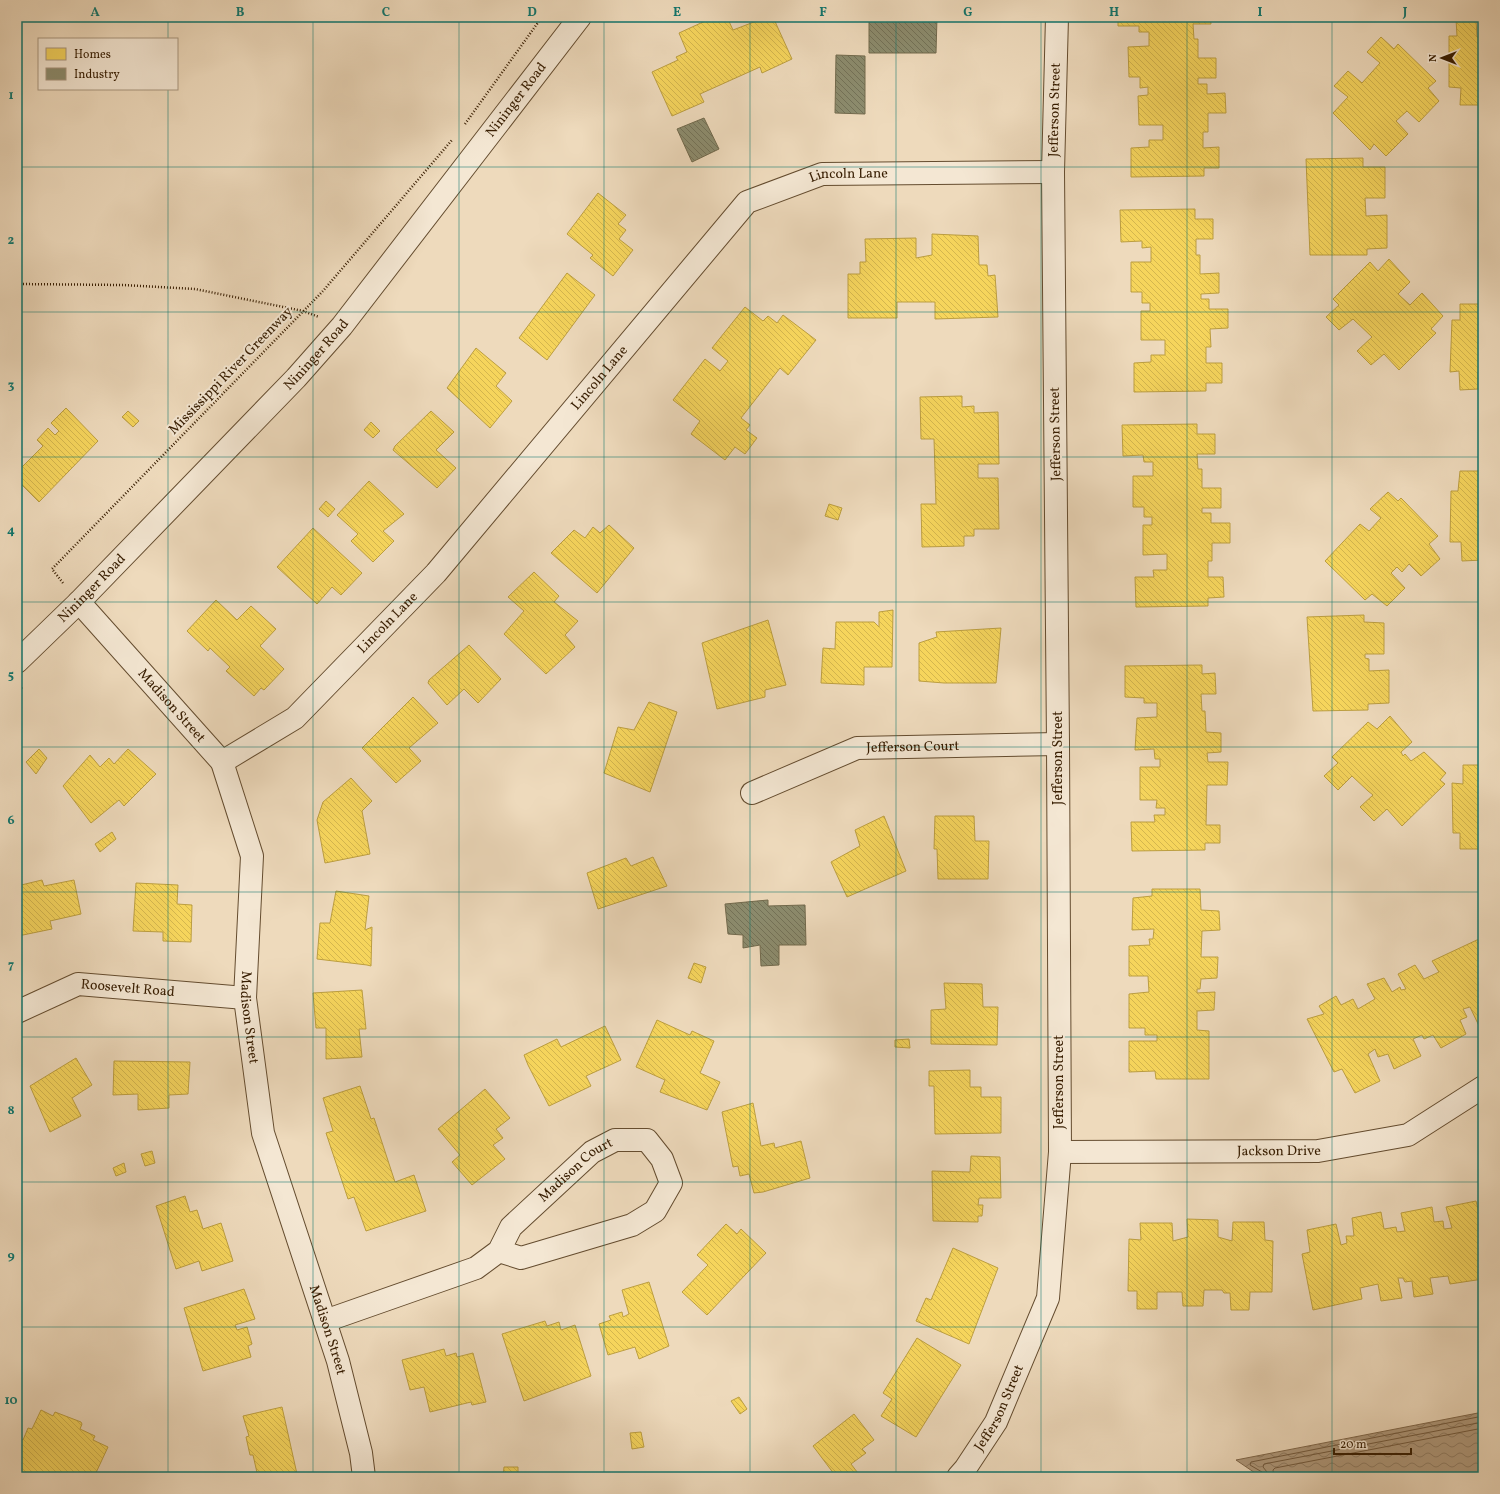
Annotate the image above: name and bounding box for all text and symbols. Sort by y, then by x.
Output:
text: A [90,4,100,22]
text: B [236,4,245,22]
text: C [382,4,390,22]
text: D [527,4,537,22]
text: E [673,4,681,22]
text: F [819,4,827,22]
text: G [963,4,973,22]
text: H [1109,4,1119,22]
text: I [1258,4,1263,22]
text: J [1402,4,1408,22]
legend [38,38,178,90]
north arrow [1422,38,1462,78]
text: Homes [74,47,111,63]
text: N [1426,54,1441,62]
street label: Nininger Road [481,58,551,141]
street label: Jefferson Street [1044,62,1065,157]
text: Industry [74,67,120,83]
text: 1 [8,87,14,105]
street label: Lincoln Lane [806,164,888,188]
text: 2 [8,232,15,250]
street label: Mississippi River Greenway [165,303,298,439]
street label: Nininger Road [279,315,353,395]
street label: Lincoln Lane [567,341,632,414]
text: 3 [8,377,15,395]
street label: Jefferson Street [1046,387,1066,481]
text: 4 [7,522,15,540]
street label: Nininger Road [54,550,130,627]
street label: Lincoln Lane [353,588,422,658]
street label: Madison Street [133,664,210,747]
text: 5 [8,667,14,685]
street label: Jefferson Street [1049,711,1068,805]
street label: Jefferson Court [866,736,960,757]
text: 6 [7,812,15,830]
text: 7 [8,957,14,975]
street label: Madison Street [235,970,263,1065]
street label: Roosevelt Road [80,975,176,1002]
street label: Jefferson Street [1050,1035,1069,1129]
text: 8 [7,1102,15,1120]
street label: Madison Court [534,1133,616,1206]
street label: Jackson Drive [1237,1141,1321,1161]
text: 9 [7,1247,15,1265]
street label: Madison Street [304,1283,351,1377]
street label: Jefferson Street [970,1362,1028,1455]
text: 10 [4,1392,18,1410]
scale bar [1334,1430,1411,1456]
text: 20 m [1340,1437,1367,1453]

